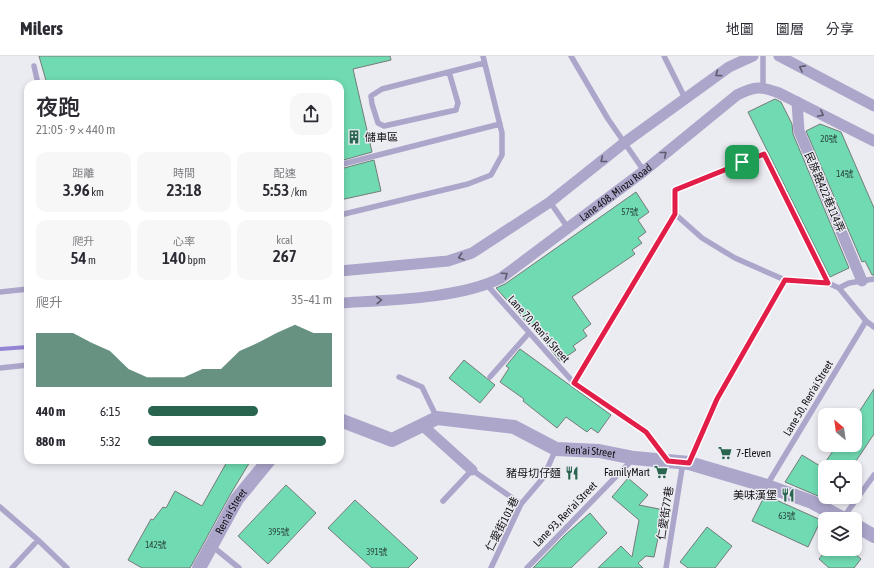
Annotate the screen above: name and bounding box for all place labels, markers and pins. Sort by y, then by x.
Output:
building icon: 儲車區 [346,129,362,145]
place label: 儲車區 [365,131,398,143]
pin [725,145,759,179]
supermarket icon: 7-Eleven [717,445,733,461]
place label: 7-Eleven [736,447,771,459]
supermarket icon: FamilyMart [653,464,669,480]
restaurant icon: 豬母切仔麵 [564,465,580,481]
place label: FamilyMart [604,466,650,478]
place label: 豬母切仔麵 [506,467,561,479]
restaurant icon: 美味漢堡 [780,487,796,503]
place label: 美味漢堡 [733,489,777,501]

